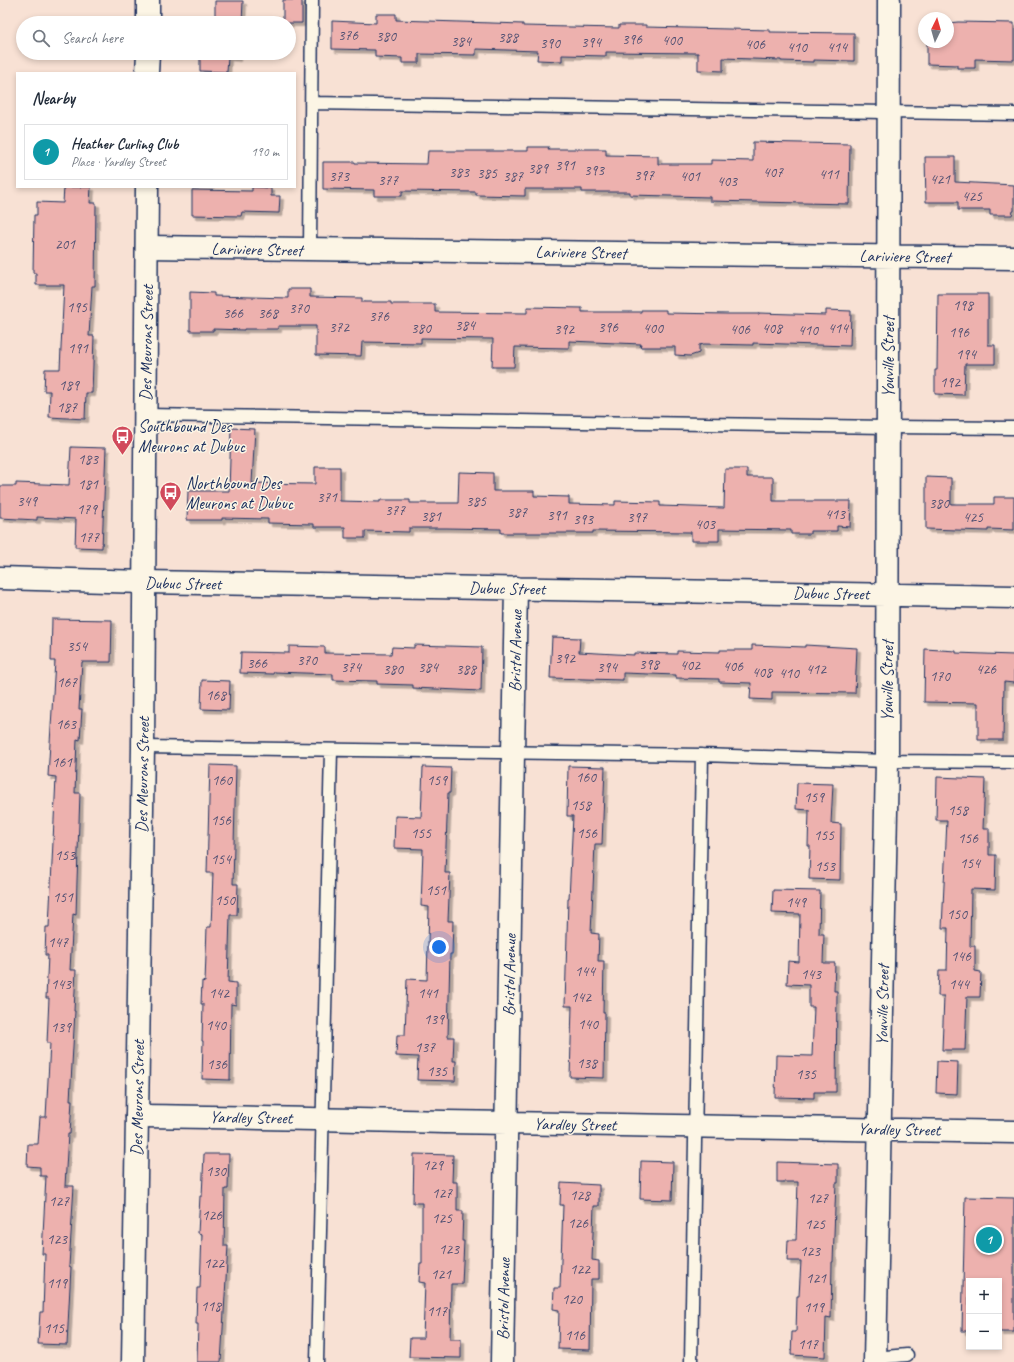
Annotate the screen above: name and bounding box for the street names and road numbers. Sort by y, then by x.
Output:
street label: Lariviere Street [211,238,305,261]
street label: Lariviere Street [535,241,629,264]
street label: Lariviere Street [859,245,953,268]
street label: Des Meurons Street [135,283,158,401]
street label: Youville Street [878,314,899,398]
street label: Dubuc Street [145,572,224,595]
street label: Dubuc Street [469,577,548,600]
street label: Dubuc Street [793,582,872,605]
street label: Bristol Avenue [504,608,527,692]
street label: Youville Street [877,638,898,722]
street label: Des Meurons Street [131,715,154,833]
street label: Bristol Avenue [498,932,521,1016]
street label: Youville Street [871,962,894,1046]
street label: Des Meurons Street [126,1038,149,1156]
street label: Yardley Street [210,1106,295,1129]
street label: Yardley Street [534,1113,619,1136]
street label: Yardley Street [858,1118,943,1141]
street label: Bristol Avenue [492,1256,515,1340]

